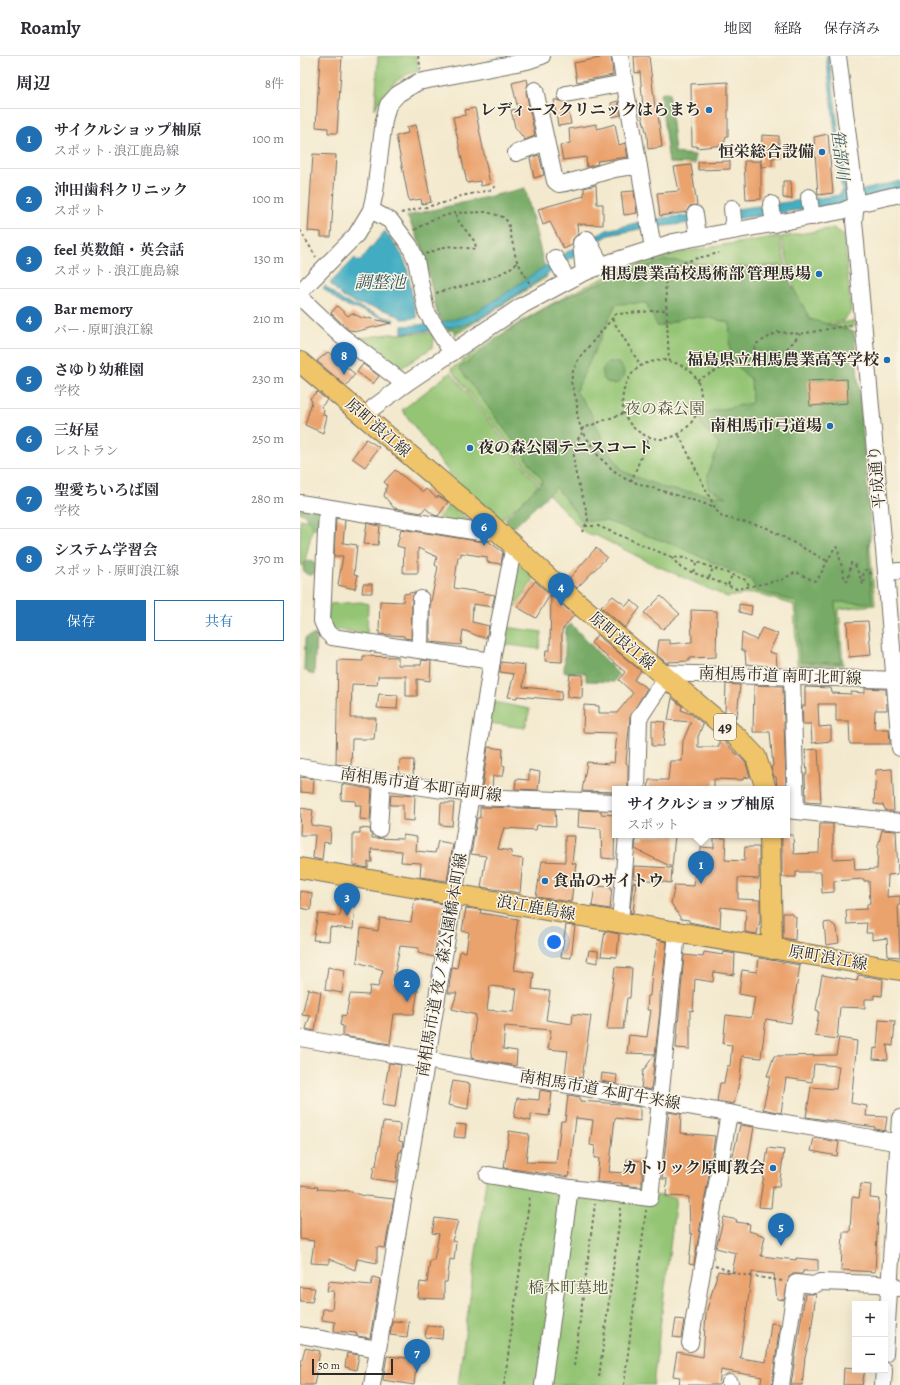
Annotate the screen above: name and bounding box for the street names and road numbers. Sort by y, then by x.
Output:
street label: 原町浪江線 [341,393,415,463]
street label: 平成通り [863,444,891,510]
street label: 原町浪江線 [584,607,660,675]
street label: 南相馬市道 南町北町線 [698,662,862,690]
road number: 49 [714,714,736,740]
street label: 南相馬市道 本町南町線 [339,763,503,807]
street label: 南相馬市道 夜ノ森公園橋本町線 [411,851,473,1079]
street label: 浪江鹿島線 [495,890,577,926]
street label: 原町浪江線 [787,940,869,976]
street label: 南相馬市道 本町牛来線 [518,1065,682,1115]

